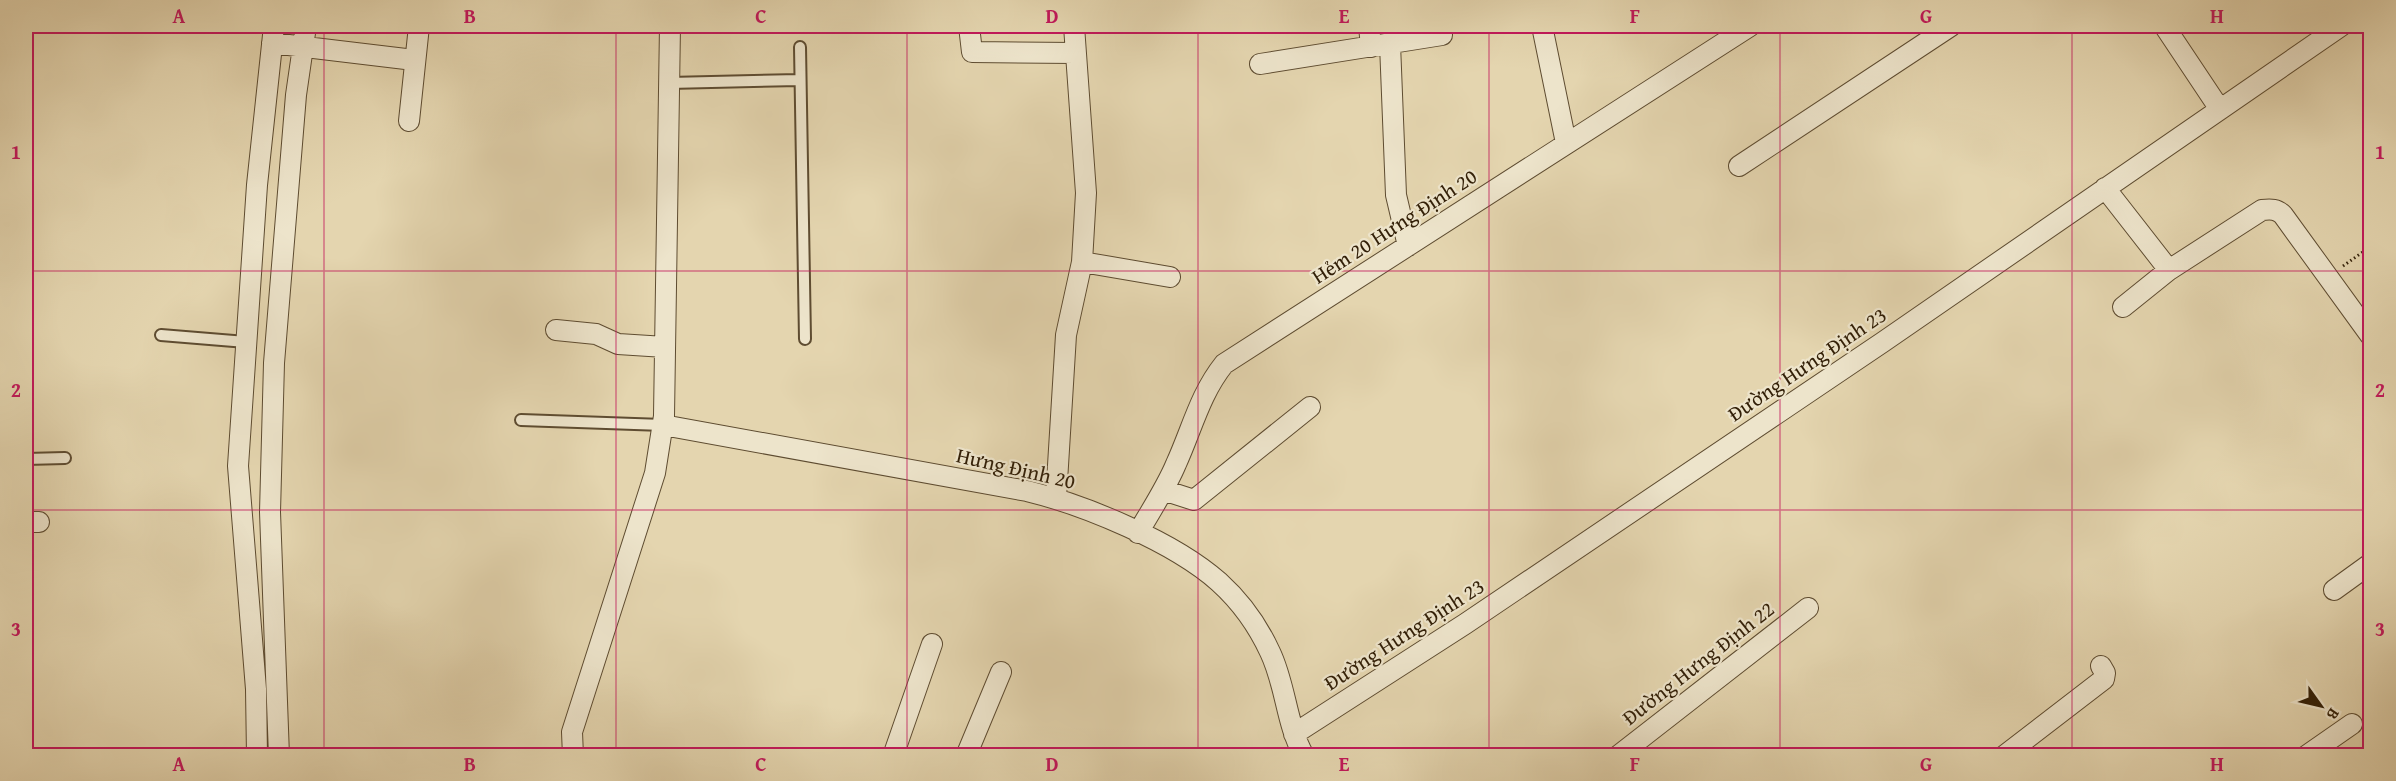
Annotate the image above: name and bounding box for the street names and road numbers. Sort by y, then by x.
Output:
street label: Hẻm 20 Hưng Định 20 [1305,161,1483,291]
street label: Đường Hưng Định 23 [1721,299,1893,429]
street label: Hưng Định 20 [953,439,1079,497]
street label: Đường Hưng Định 23 [1318,570,1490,698]
street label: Đường Hưng Định 22 [1615,594,1781,732]

